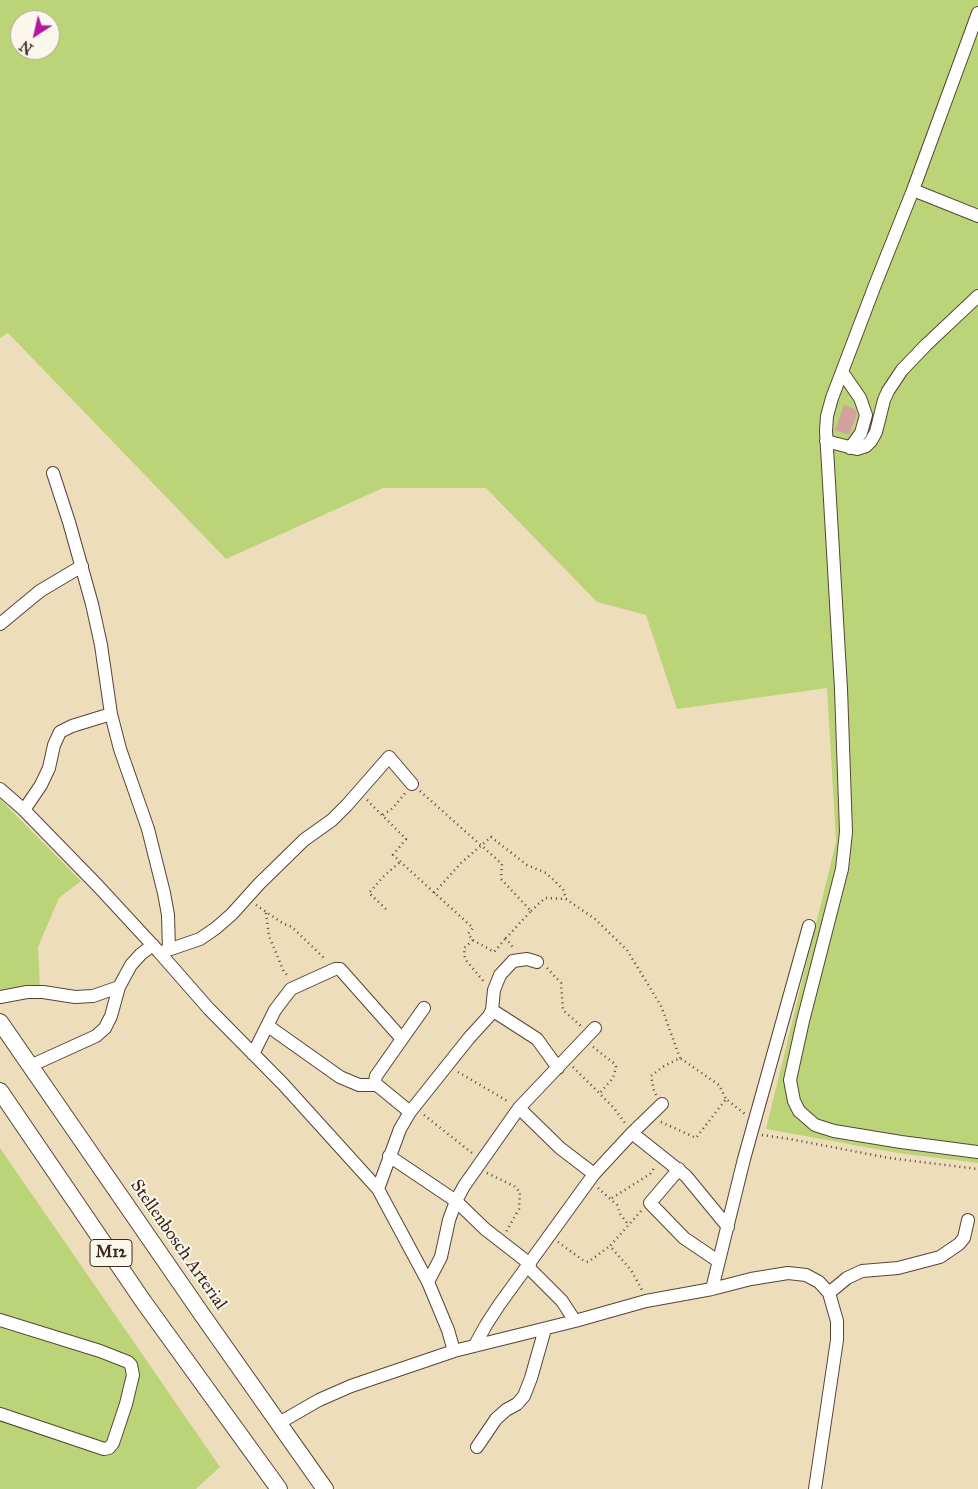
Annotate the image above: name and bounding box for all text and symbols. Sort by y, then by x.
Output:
north arrow [10,10,60,60]
text: N [17,37,36,57]
street label: Stellenbosch Arterial [125,1176,231,1314]
road number: M12 [90,1240,132,1266]

